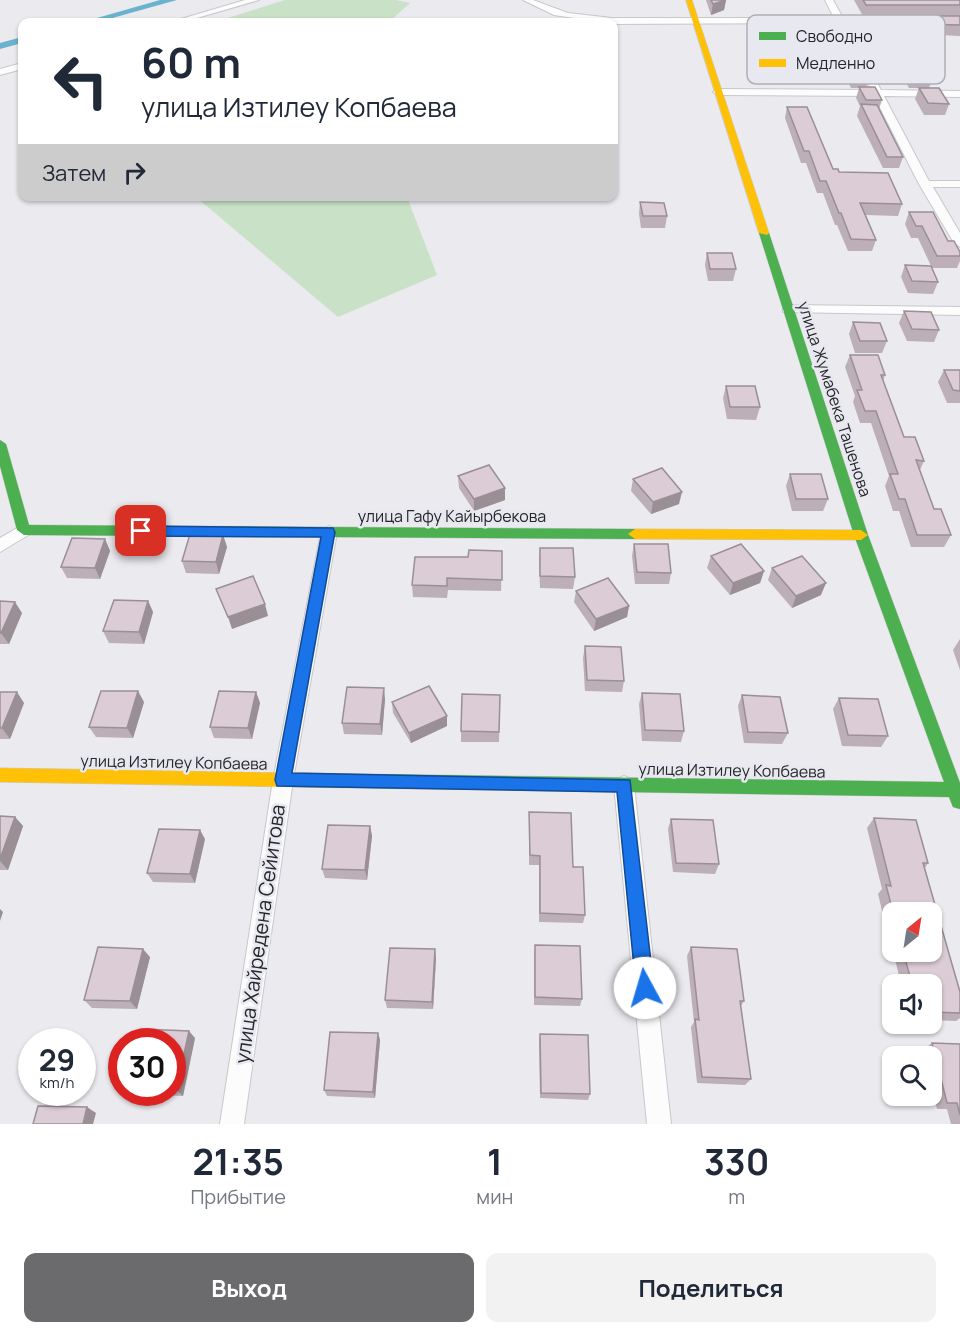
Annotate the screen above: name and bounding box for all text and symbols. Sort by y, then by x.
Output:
legend [747,15,945,84]
text: Свободно [796,25,873,47]
text: 60 m [141,33,241,91]
icon: left [42,42,120,120]
text: Медленно [796,52,875,74]
text: улица Изтилеу Копбаева [141,88,457,125]
icon: right [118,156,151,189]
text: Затем [42,158,106,188]
street label: улица Жумабека Ташенова [793,298,877,500]
pin [115,505,166,556]
street label: улица Гафу Кайырбекова [358,505,546,527]
icon: arrive [124,514,157,547]
street label: улица Изтилеу Копбаева [80,749,268,775]
street label: улица Изтилеу Копбаева [638,757,826,783]
street label: улица Хайредена Сейитова [228,803,291,1065]
north arrow [882,902,942,962]
map controls [882,902,942,1106]
position arrow [613,956,677,1020]
button: sound [882,974,942,1034]
speed limit sign: 30 [108,1028,186,1106]
text: 29 [39,1039,75,1080]
button: search [882,1046,942,1106]
text: km/h [40,1072,74,1093]
text: 21:35 [192,1137,284,1186]
text: 1 [487,1137,503,1186]
text: 330 [704,1137,769,1186]
text: Прибытие [191,1183,286,1210]
text: мин [476,1183,513,1210]
text: m [728,1183,745,1210]
button: Выход [24,1253,474,1322]
button: Поделиться [486,1253,936,1322]

